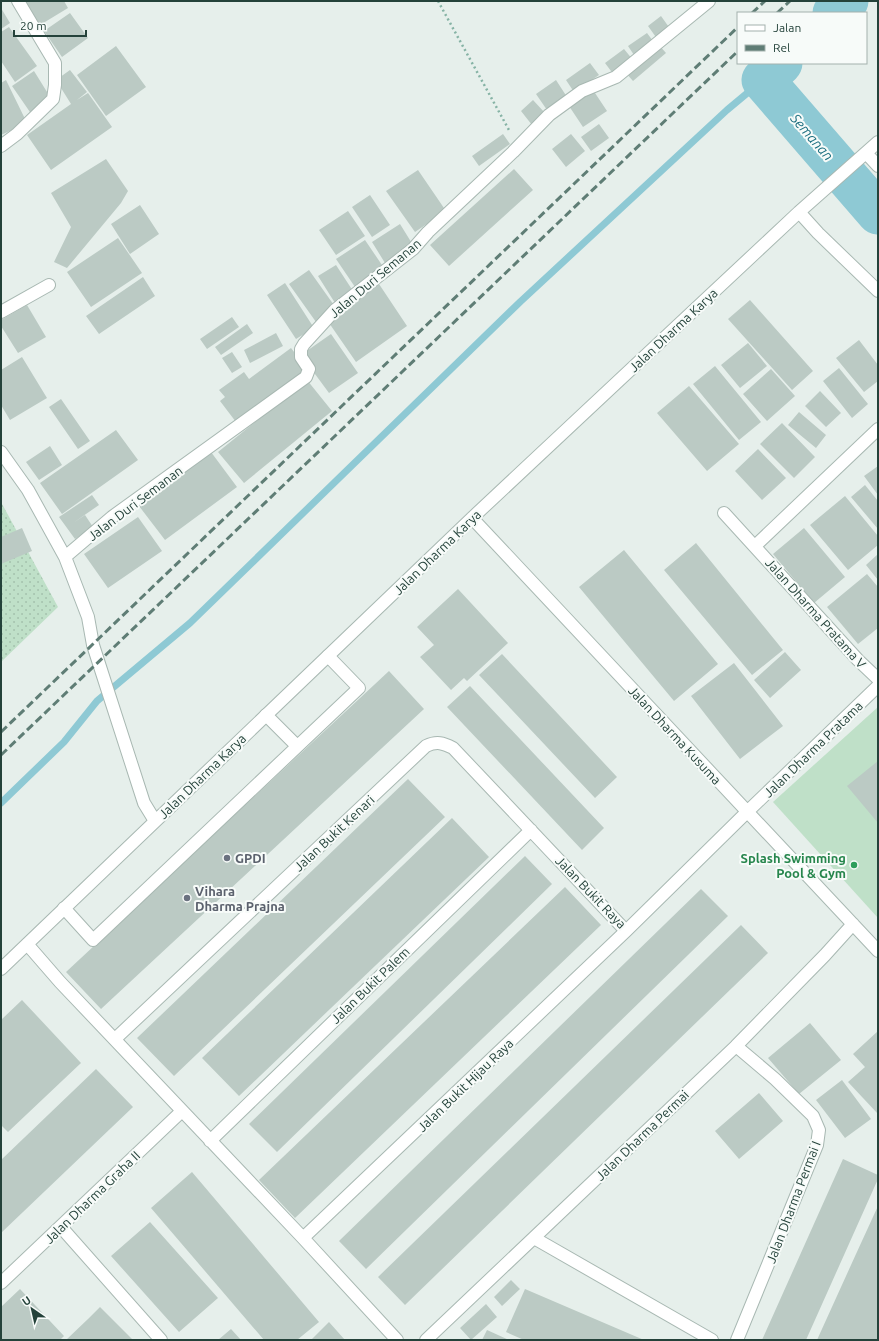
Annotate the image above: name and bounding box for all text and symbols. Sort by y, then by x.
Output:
scale bar [14,12,86,38]
legend [737,12,867,64]
text: 20 m [20,19,47,32]
text: Jalan [773,21,801,34]
text: Rel [773,41,790,54]
water label: Semanan [787,110,837,164]
street label: Jalan Duri Semanan [327,236,423,320]
street label: Jalan Dharma Karya [626,286,720,374]
street label: Jalan Duri Semanan [85,463,185,543]
street label: Jalan Dharma Karya [391,507,483,597]
street label: Jalan Dharma Pratama V [763,555,870,671]
street label: Jalan Dharma Kusuma [626,683,724,787]
street label: Jalan Dharma Pratama [761,698,865,800]
street label: Jalan Dharma Karya [156,731,248,821]
street label: Jalan Bukit Kenari [291,792,377,874]
place label: GPDI [235,851,266,865]
place label: Splash Swimming Pool & Gym [741,851,846,880]
marker: GPDI [222,853,232,863]
street label: Jalan Bukit Raya [553,853,629,931]
marker: Splash Swimming Pool & Gym [849,860,859,870]
place label: Vihara Dharma Prajna [195,884,285,913]
marker: Vihara Dharma Prajna [182,893,192,903]
street label: Jalan Bukit Palem [328,944,412,1026]
street label: Jalan Bukit Hijau Raya [414,1036,516,1134]
street label: Jalan Dharma Permai [593,1087,691,1183]
street label: Jalan Dharma Permai I [763,1139,823,1265]
street label: Jalan Dharma Graha II [42,1148,142,1246]
north arrow [12,1289,52,1329]
text: U [20,1294,33,1308]

